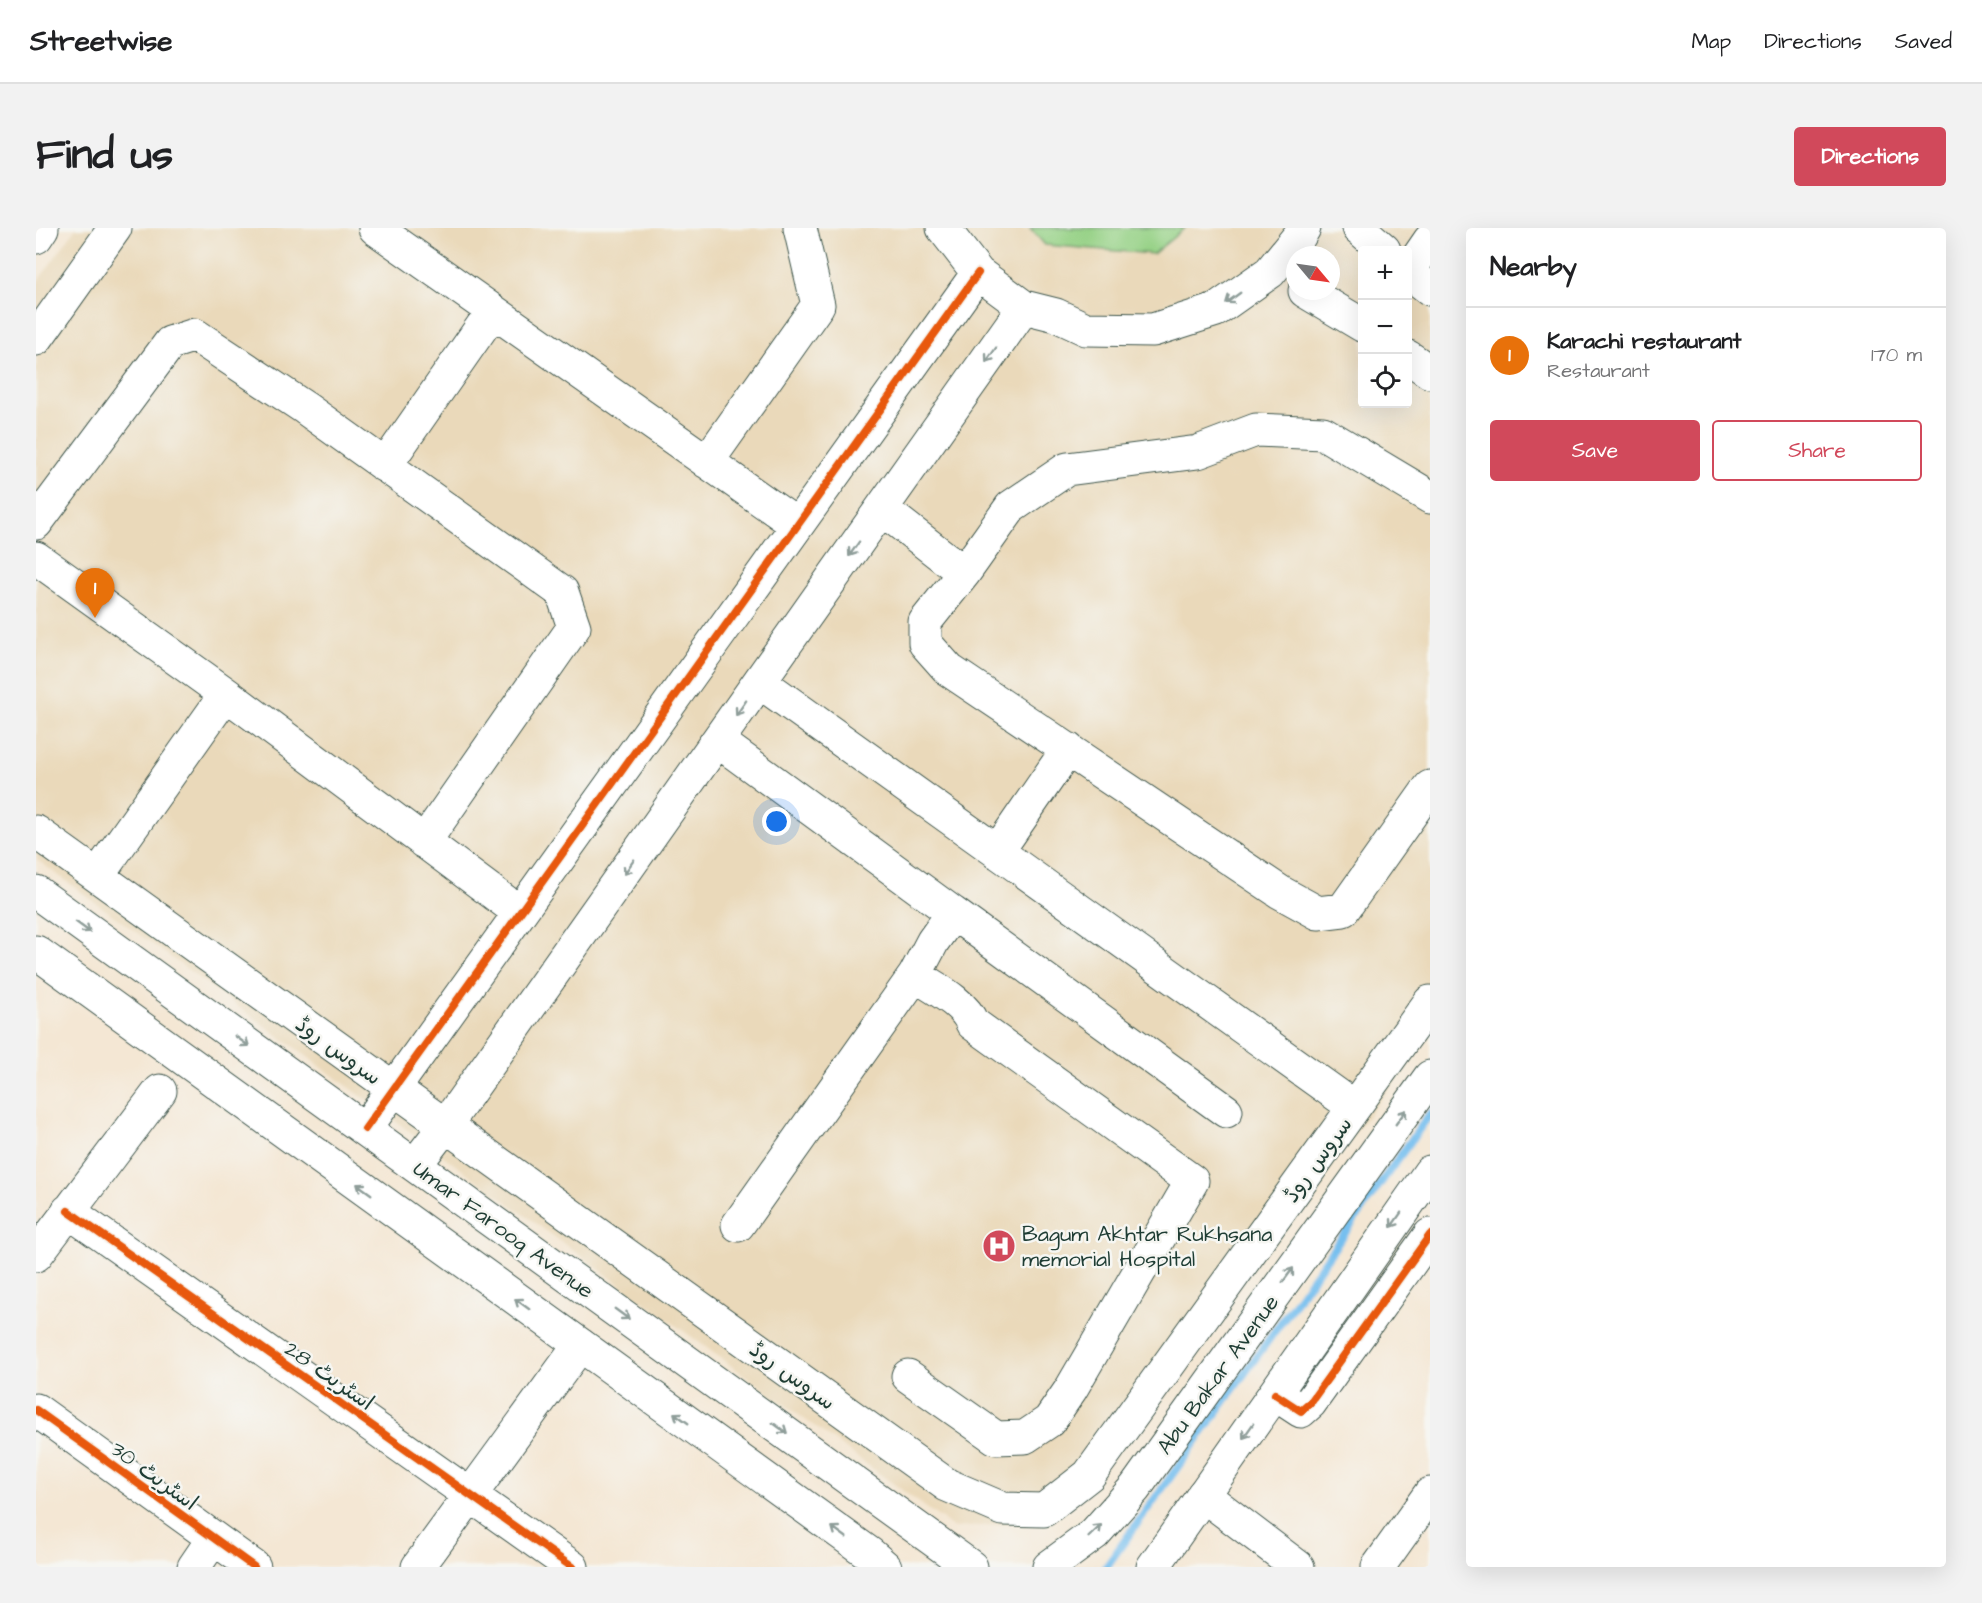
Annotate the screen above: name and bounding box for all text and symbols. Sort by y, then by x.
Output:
text: Streetwise [30,22,172,61]
text: Map [1691,27,1731,56]
text: Directions [1764,27,1862,56]
text: Saved [1895,27,1952,56]
text: Find us [36,127,173,185]
button: Directions [1794,127,1946,186]
north arrow [1286,246,1340,300]
map controls [1358,246,1412,408]
button: + [1358,246,1412,300]
text: Nearby [1490,249,1577,285]
one-way arrow [1226,292,1242,304]
button: − [1358,300,1412,354]
text: Karachi restaurant [1547,326,1741,357]
text: 1 [1508,341,1511,369]
text: 170 m [1871,341,1922,369]
one-way arrow [984,346,997,362]
button: locate [1358,354,1412,408]
text: Restaurant [1547,357,1650,385]
button: Save [1490,420,1700,481]
button: Share [1712,420,1922,481]
one-way arrow [848,540,860,556]
pin: 1 [76,568,114,618]
one-way arrow [735,699,747,715]
your location [762,807,791,836]
one-way arrow [623,858,635,875]
one-way arrow [75,920,91,933]
street label: سروس روڈ [289,1009,387,1093]
one-way arrow [233,1034,249,1047]
one-way arrow [1395,1110,1408,1126]
street label: سروس روڈ [1276,1111,1360,1209]
street label: Umar Farooq Avenue [406,1154,600,1306]
one-way arrow [357,1183,373,1196]
one-way arrow [1390,1211,1402,1228]
place label: Bagum Akhtar Rukhsana memorial Hospital [1022,1219,1273,1275]
hospital icon: Bagum Akhtar Rukhsana memorial Hospital [981,1228,1017,1264]
one-way arrow [1282,1268,1294,1284]
street label: Abu Bakar Avenue [1150,1289,1287,1461]
one-way arrow [515,1298,531,1310]
one-way arrow [613,1308,629,1320]
street label: اسٹریٹ 28 [278,1334,380,1418]
street label: سروس روڈ [743,1334,841,1418]
one-way arrow [673,1412,689,1424]
one-way arrow [771,1422,787,1434]
one-way arrow [1242,1423,1254,1439]
street label: اسٹریٹ 30 [104,1434,204,1518]
one-way arrow [1087,1524,1102,1539]
one-way arrow [831,1526,847,1538]

